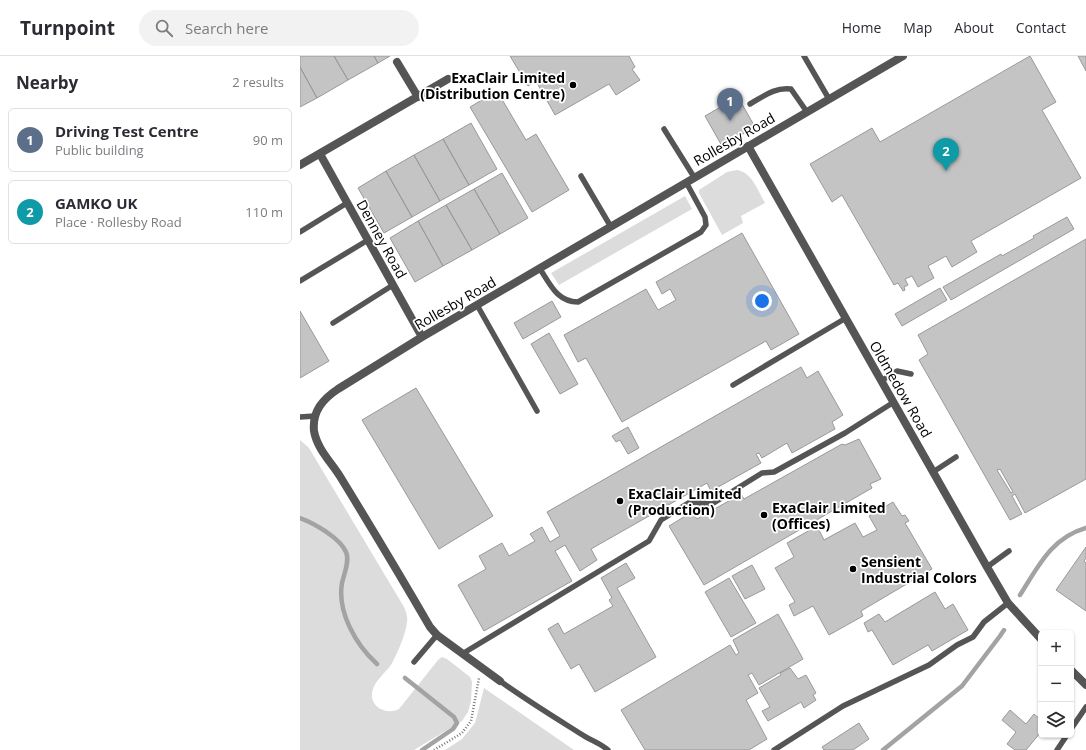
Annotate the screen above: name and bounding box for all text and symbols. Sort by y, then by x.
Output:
search box [139,10,419,46]
text: Turnpoint [20,15,115,41]
icon: search [153,17,175,39]
text: Search here [185,18,269,38]
text: Home [842,18,881,37]
text: Map [903,18,932,37]
text: About [954,18,994,37]
text: Contact [1016,18,1066,37]
place label: ExaClair Limited (Distribution Centre) [420,68,565,103]
text: Nearby [16,71,78,94]
text: 2 results [232,73,284,91]
marker: ExaClair Limited (Distribution Centre) [568,80,578,90]
pin: 1 [717,88,743,121]
street label: Rollesby Road [690,108,778,170]
text: Driving Test Centre [55,121,199,141]
text: 1 [26,131,34,149]
text: 90 m [253,131,283,149]
pin: 2 [933,138,959,171]
text: Public building [55,141,144,159]
text: GAMKO UK [55,193,137,213]
street label: Denney Road [353,196,411,282]
text: 2 [26,203,34,221]
text: 110 m [245,203,283,221]
text: Place · Rollesby Road [55,213,182,231]
street label: Rollesby Road [411,272,499,334]
your location [752,291,772,311]
street label: Oldmedow Road [866,337,936,441]
place label: ExaClair Limited (Production) [628,484,742,519]
marker: ExaClair Limited (Production) [615,496,625,506]
place label: ExaClair Limited (Offices) [772,498,886,533]
marker: ExaClair Limited (Offices) [759,510,769,520]
place label: Sensient Industrial Colors [861,552,977,587]
marker: Sensient Industrial Colors [848,564,858,574]
map controls [1038,630,1074,738]
button: + [1038,630,1074,666]
button: − [1038,666,1074,702]
button: layers [1038,702,1074,738]

